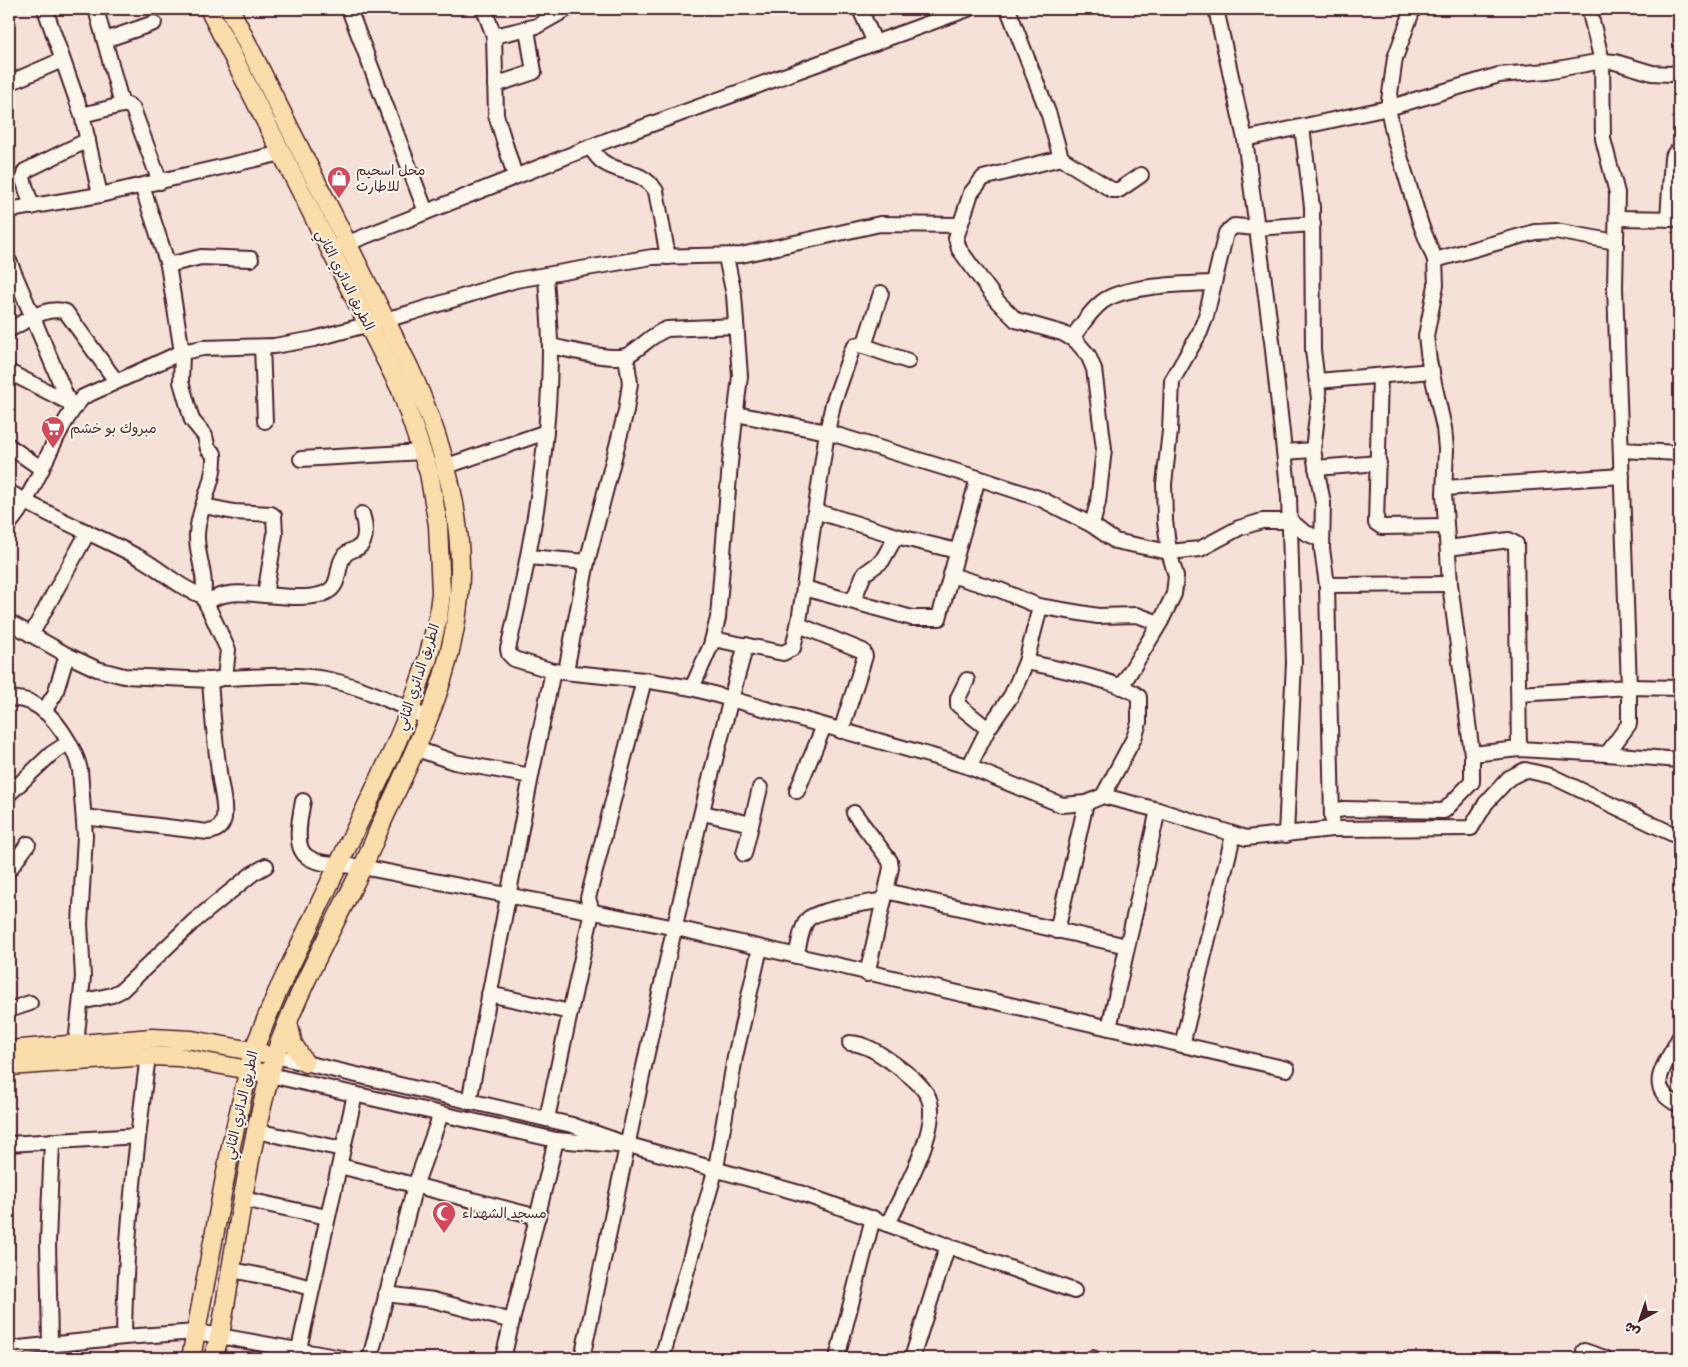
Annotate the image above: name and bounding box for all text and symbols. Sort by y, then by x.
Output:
place label: محل اسحيم للاطارت [356,162,425,195]
shop icon: محل اسحيم للاطارت [326,165,352,199]
street label: الطريق الدائري الثاني [309,227,378,335]
supermarket icon: مبروك بو خشم [40,415,66,449]
place label: مبروك بو خشم [70,420,157,439]
street label: الطريق الدائري الثاني [393,622,447,734]
street label: الطريق الدائري الثاني [220,1049,266,1162]
mosque icon: مسجد الشهداء [431,1200,457,1234]
place label: مسجد الشهداء [462,1205,547,1222]
north arrow [1616,1294,1666,1344]
text: ش [1621,1318,1643,1341]

